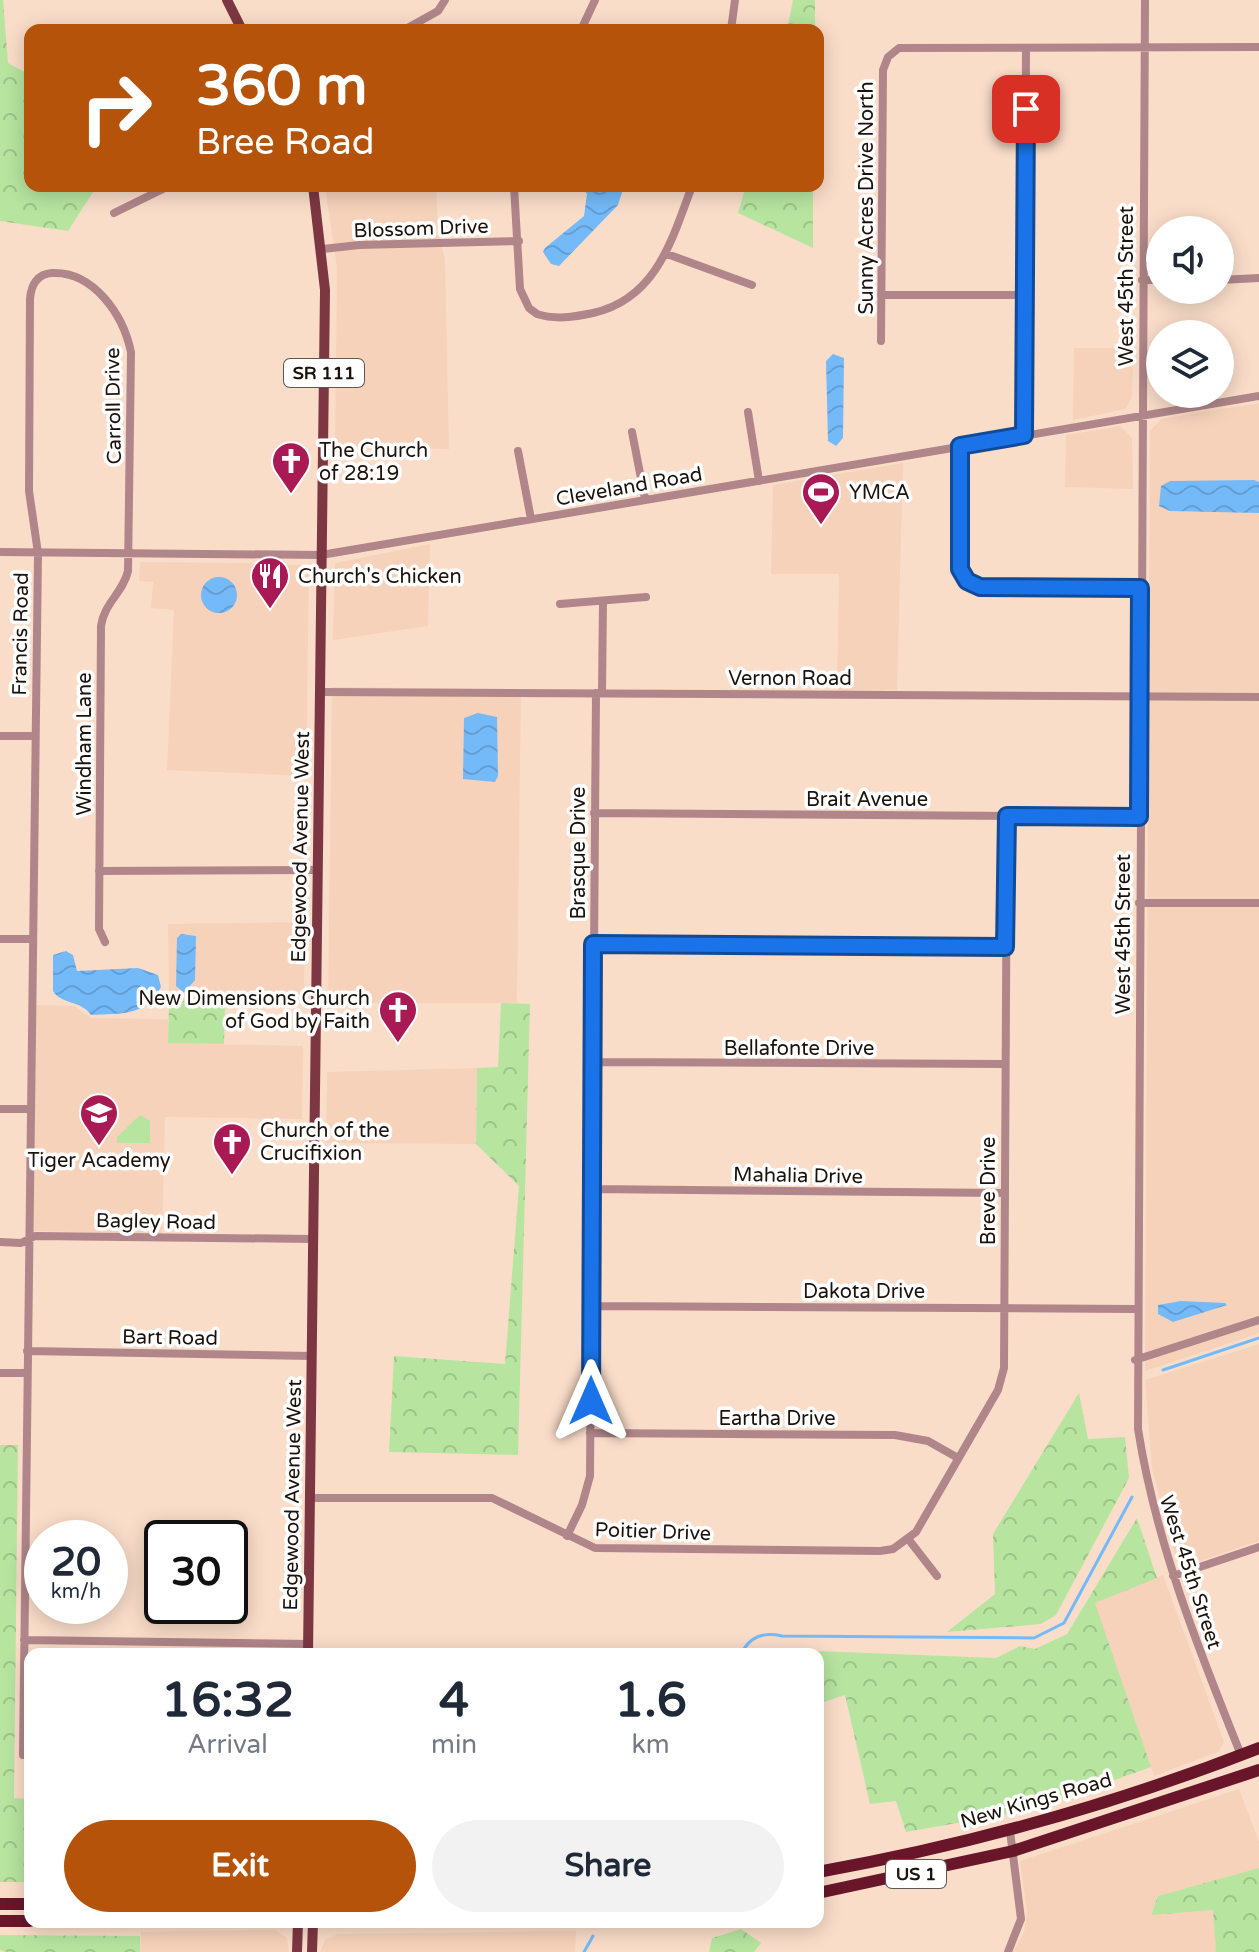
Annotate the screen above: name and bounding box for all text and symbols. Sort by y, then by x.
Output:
text: 360 m [196,53,367,120]
icon: right [64,56,168,160]
pin [992,75,1060,143]
street label: Sunny Acres Drive North [855,81,879,315]
icon: arrive [1004,87,1048,131]
text: Bree Road [196,121,375,164]
street label: West 45th Street [1115,205,1139,366]
street label: Blossom Drive [353,215,489,243]
map controls [1146,216,1234,408]
button: sound [1146,216,1234,304]
button: layers [1146,320,1234,408]
street label: Carroll Drive [101,347,127,465]
road number: SR 111 [284,359,364,387]
place label: The Church of 28:19 [319,439,428,486]
church icon: The Church of 28:19 [270,440,312,495]
street label: Cleveland Road [554,462,704,512]
sports icon: YMCA [800,471,842,526]
place label: YMCA [849,481,910,505]
restaurant icon: Church's Chicken [249,555,291,610]
place label: Church's Chicken [298,565,462,589]
street label: Francis Road [8,572,34,696]
street label: Vernon Road [728,667,852,691]
street label: Windham Lane [73,672,97,816]
street label: Edgewood Avenue West [287,731,315,963]
street label: Brasque Drive [567,787,591,919]
street label: Brait Avenue [806,788,928,812]
street label: West 45th Street [1112,853,1136,1014]
place label: New Dimensions Church of God by Faith [138,987,370,1034]
church icon: New Dimensions Church of God by Faith [377,989,419,1044]
street label: Bellafonte Drive [724,1037,874,1061]
school or university icon: Tiger Academy [78,1092,120,1147]
place label: Church of the Crucifixion [260,1119,390,1166]
church icon: Church of the Crucifixion [211,1121,253,1176]
street label: Breve Drive [977,1137,1001,1245]
place label: Tiger Academy [27,1149,171,1173]
street label: Mahalia Drive [733,1163,863,1189]
street label: Bagley Road [96,1209,216,1235]
street label: Dakota Drive [803,1280,925,1304]
street label: Bart Road [122,1325,218,1351]
position arrow [549,1359,633,1443]
street label: Edgewood Avenue West [279,1379,307,1611]
street label: Eartha Drive [718,1407,836,1431]
street label: West 45th Street [1154,1492,1226,1653]
street label: Poitier Drive [594,1518,712,1546]
speed limit sign: 30 [144,1520,248,1624]
text: 20 [51,1538,101,1586]
text: km/h [51,1580,101,1604]
text: 16:32 [161,1672,294,1730]
text: 4 [439,1672,469,1730]
text: 1.6 [614,1672,687,1730]
text: Arrival [187,1729,268,1760]
text: min [431,1729,477,1760]
text: km [632,1729,670,1760]
street label: New Kings Road [958,1768,1115,1834]
button: Exit [64,1820,416,1912]
button: Share [432,1820,784,1912]
road number: US 1 [886,1860,946,1888]

